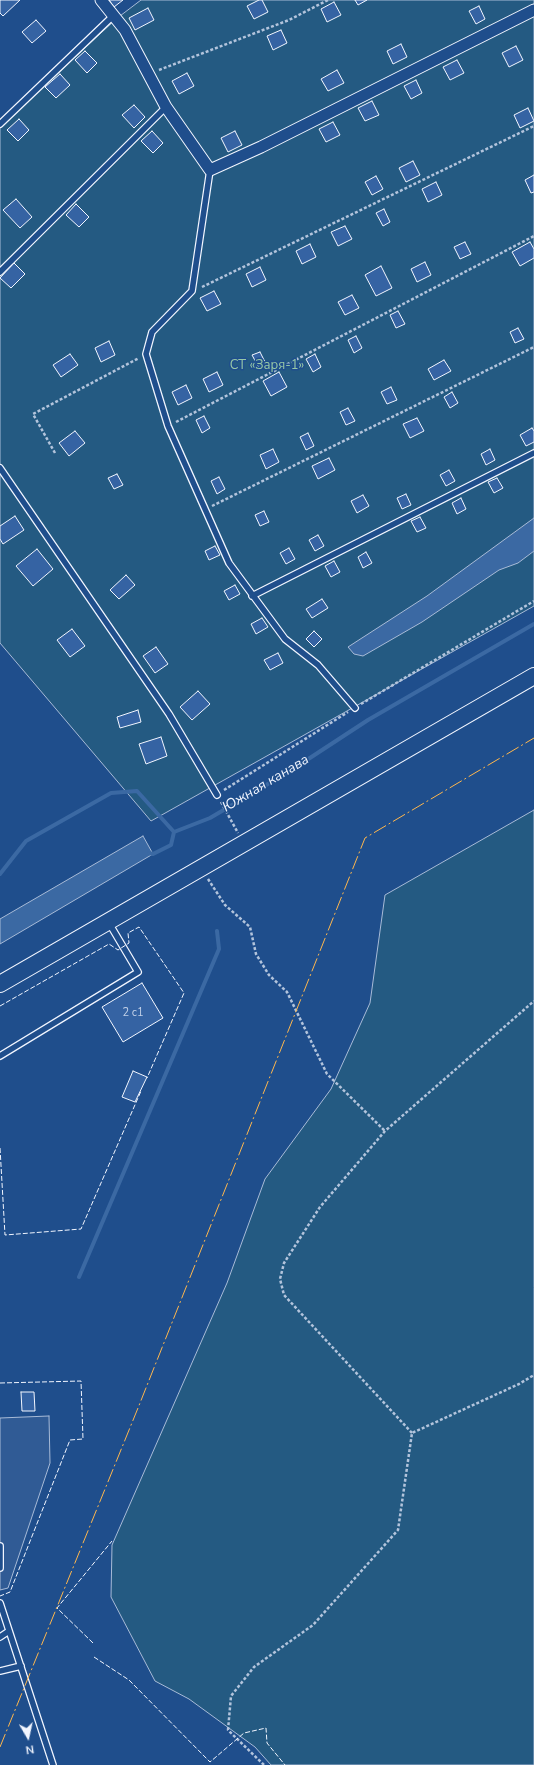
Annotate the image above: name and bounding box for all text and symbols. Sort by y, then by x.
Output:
park label: СТ «Заря-1» [230,358,304,374]
water label: Южная канава [220,752,312,816]
house number: 2 с1 [122,1006,144,1020]
north arrow [8,1717,48,1757]
text: N [25,1741,35,1757]

